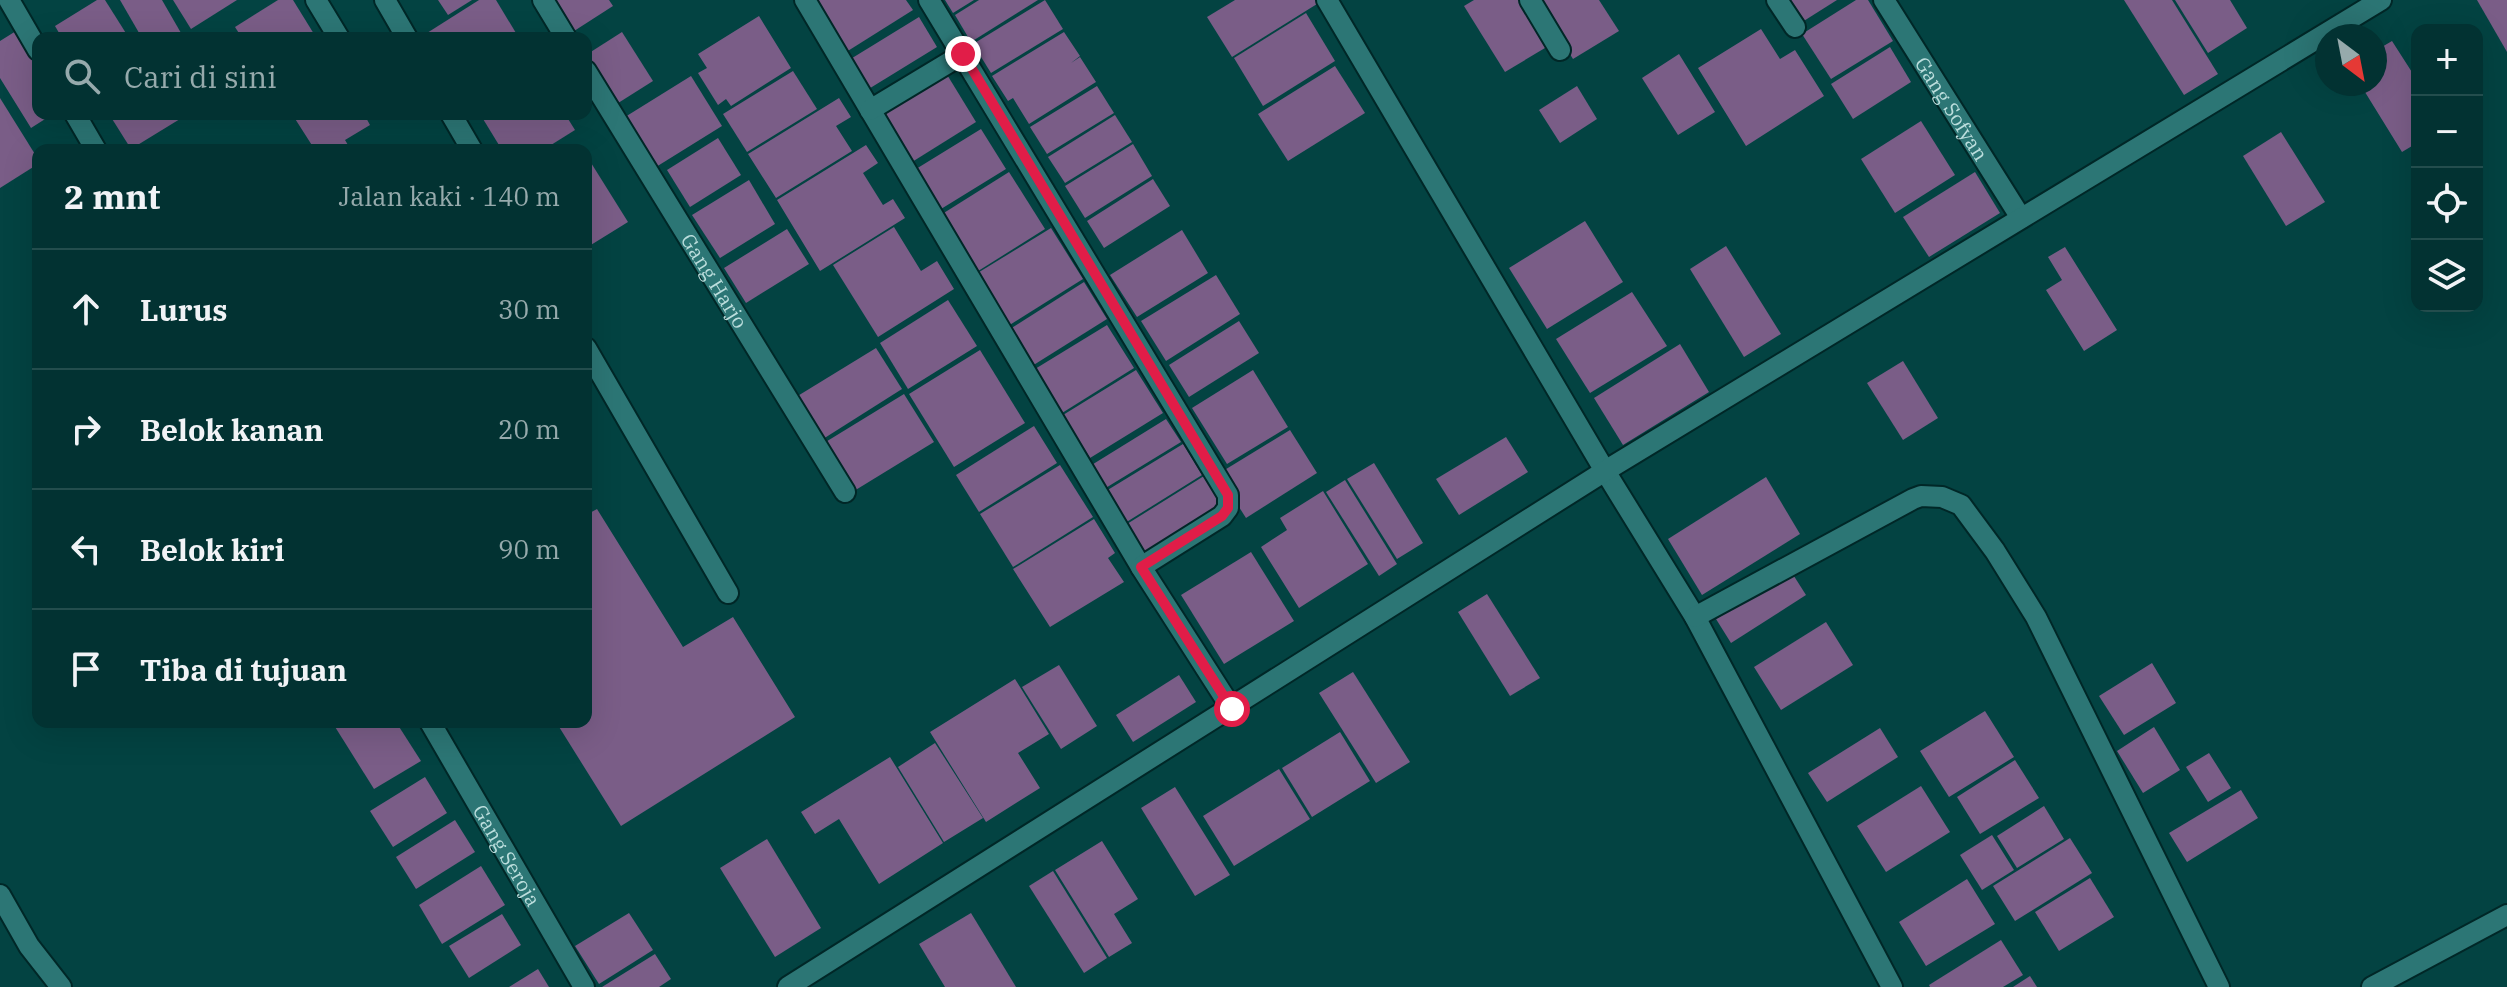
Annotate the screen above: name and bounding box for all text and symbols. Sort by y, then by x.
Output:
north arrow [2315,24,2387,96]
map controls [2411,24,2483,312]
button: + [2411,24,2483,96]
search box [32,32,592,120]
route end [945,36,981,72]
street label: Gang Sofyan [1909,51,1995,166]
icon: search [60,54,104,98]
text: Cari di sini [124,57,277,96]
button: − [2411,96,2483,168]
button: locate [2411,168,2483,240]
text: 2 mnt [64,174,161,218]
text: Jalan kaki · 140 m [339,179,560,213]
street label: Gang Harjo [675,228,754,333]
button: layers [2411,240,2483,312]
icon: ahead [64,287,108,331]
text: Lurus [140,290,228,329]
text: 30 m [498,292,560,326]
icon: right [64,407,108,451]
text: Belok kanan [140,410,324,449]
text: 20 m [498,412,560,446]
icon: left [64,527,108,571]
text: Belok kiri [140,530,285,569]
text: 90 m [498,532,560,566]
icon: arrive [64,647,108,691]
text: Tiba di tujuan [140,650,347,689]
route start [1214,691,1250,727]
street label: Gang Seroja [467,799,548,911]

